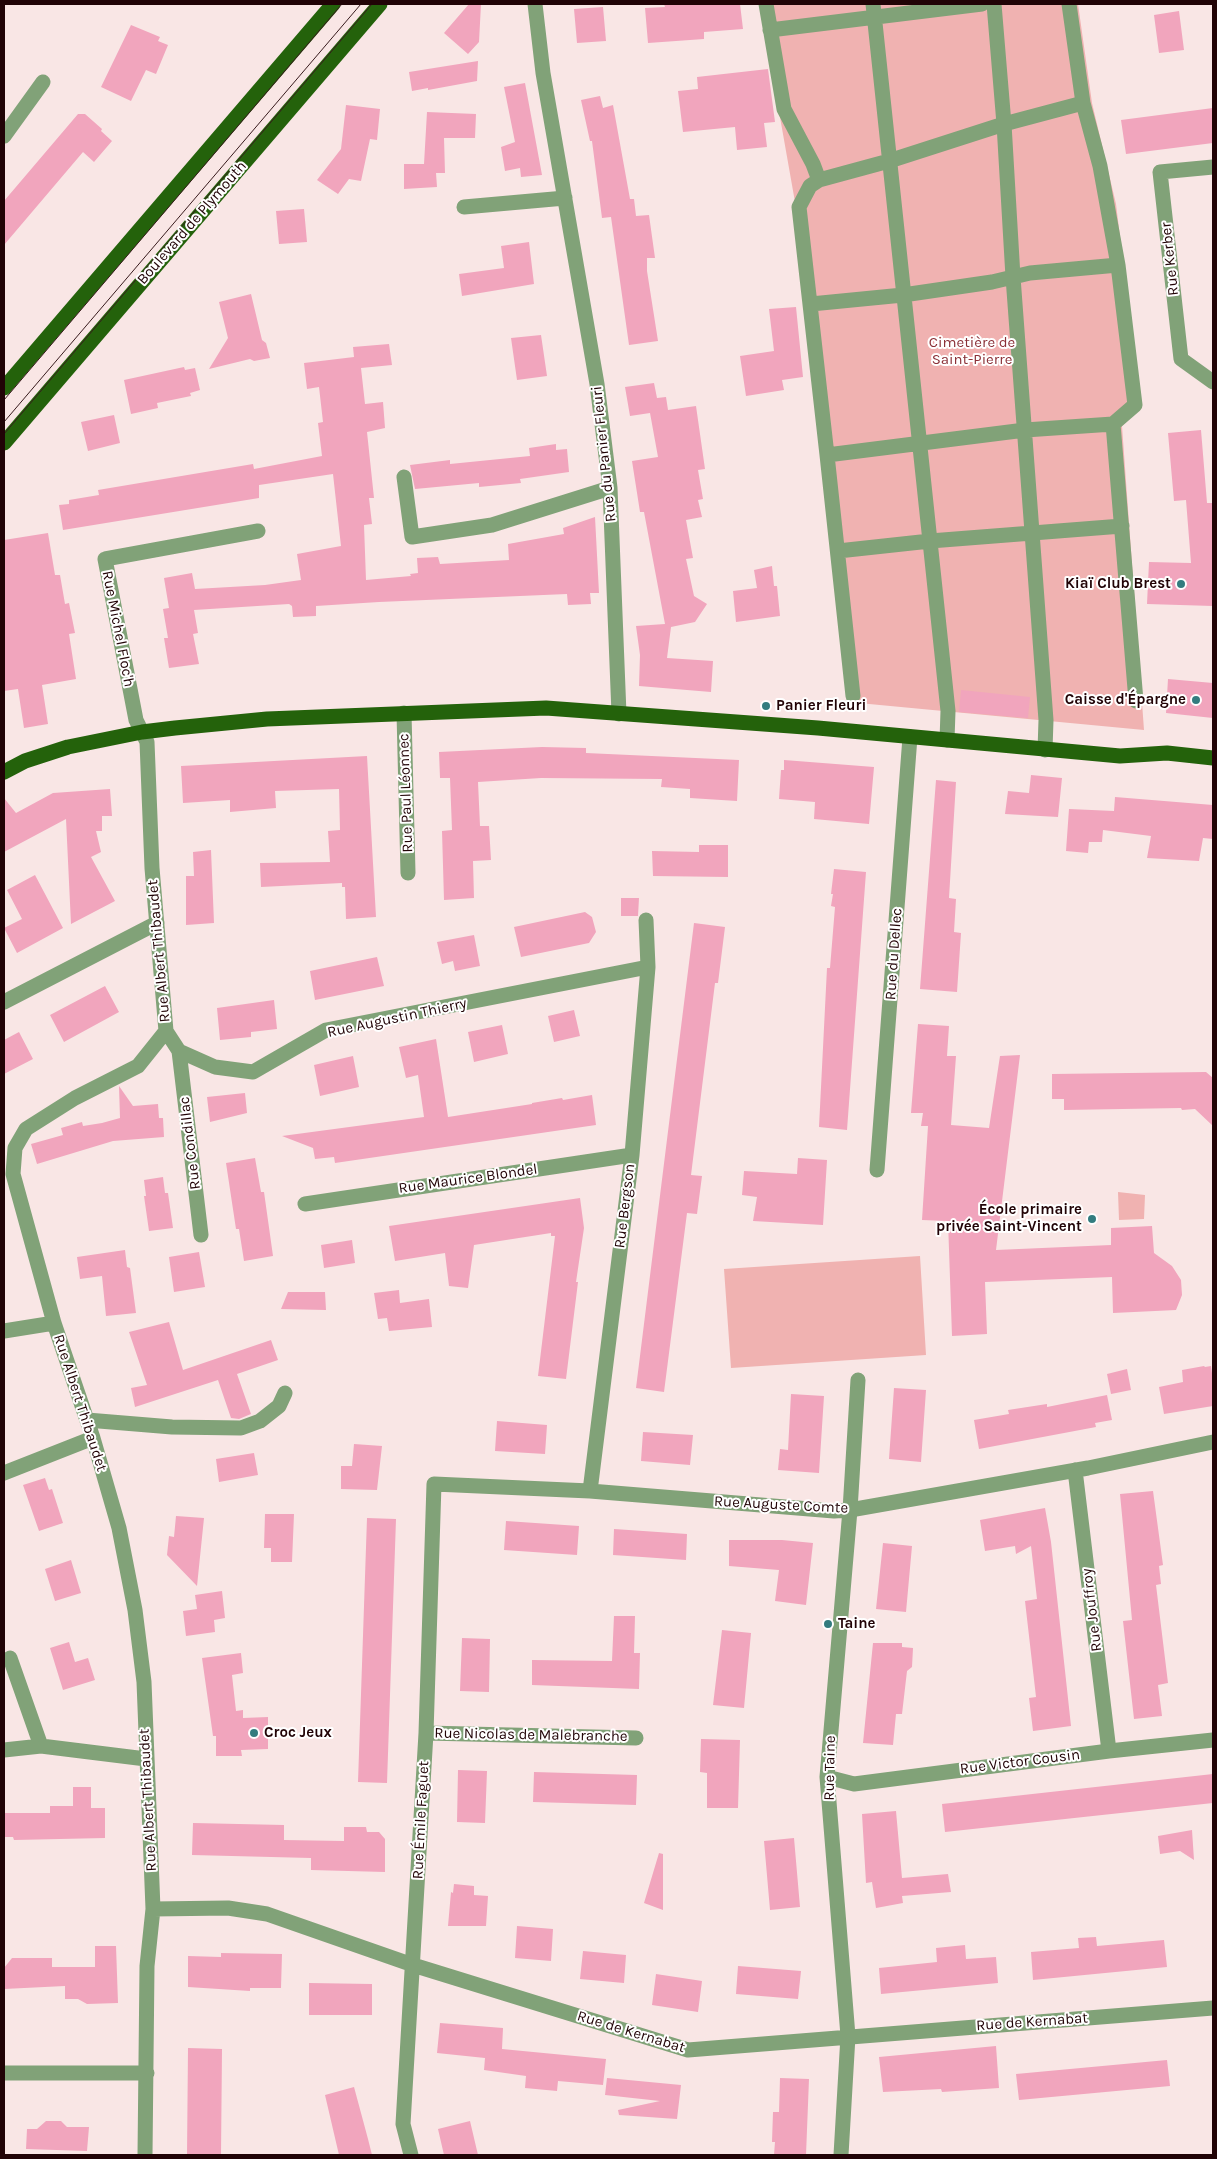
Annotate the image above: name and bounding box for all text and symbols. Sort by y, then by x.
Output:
street label: Boulevard de Plymouth [133,158,251,288]
street label: Rue Kerber [1157,221,1183,297]
park label: Cimetière de Saint-Pierre [929,334,1015,369]
street label: Rue du Panier Fleuri [588,385,620,523]
street label: Rue Michel Floc'h [98,569,138,689]
place label: Kiaï Club Brest [1065,575,1171,593]
marker: Kiaï Club Brest [1175,578,1187,590]
place label: Caisse d'Épargne [1065,691,1186,709]
marker: Caisse d'Épargne [1190,694,1202,706]
place label: Panier Fleuri [776,697,866,715]
marker: Panier Fleuri [760,700,772,712]
street label: Rue Paul Léonnec [395,733,417,853]
street label: Rue Albert Thibaudet [144,879,174,1023]
street label: Rue du Dellec [882,907,906,1001]
street label: Rue Augustin Thierry [326,994,468,1042]
street label: Rue Condillac [175,1095,205,1191]
street label: Rue Maurice Blondel [397,1160,539,1198]
street label: Rue Bergson [611,1163,639,1249]
place label: École primaire privée Saint-Vincent [936,1201,1082,1236]
marker: École primaire privée Saint-Vincent [1086,1213,1098,1225]
street label: Rue Albert Thibaudet [49,1332,111,1474]
street label: Rue Auguste Comte [713,1492,849,1518]
street label: Rue Jouffroy [1078,1567,1106,1653]
place label: Taine [838,1615,876,1633]
marker: Taine [822,1618,834,1630]
place label: Croc Jeux [264,1724,332,1742]
street label: Rue Nicolas de Malebranche [434,1724,628,1746]
marker: Croc Jeux [248,1727,260,1739]
street label: Rue Albert Thibaudet [135,1728,161,1872]
street label: Rue Taine [820,1735,840,1801]
street label: Rue Victor Cousin [959,1746,1081,1778]
street label: Rue Émile Faguet [409,1760,433,1880]
street label: Rue de Kernabat [575,2007,687,2057]
street label: Rue de Kernabat [975,2009,1089,2035]

